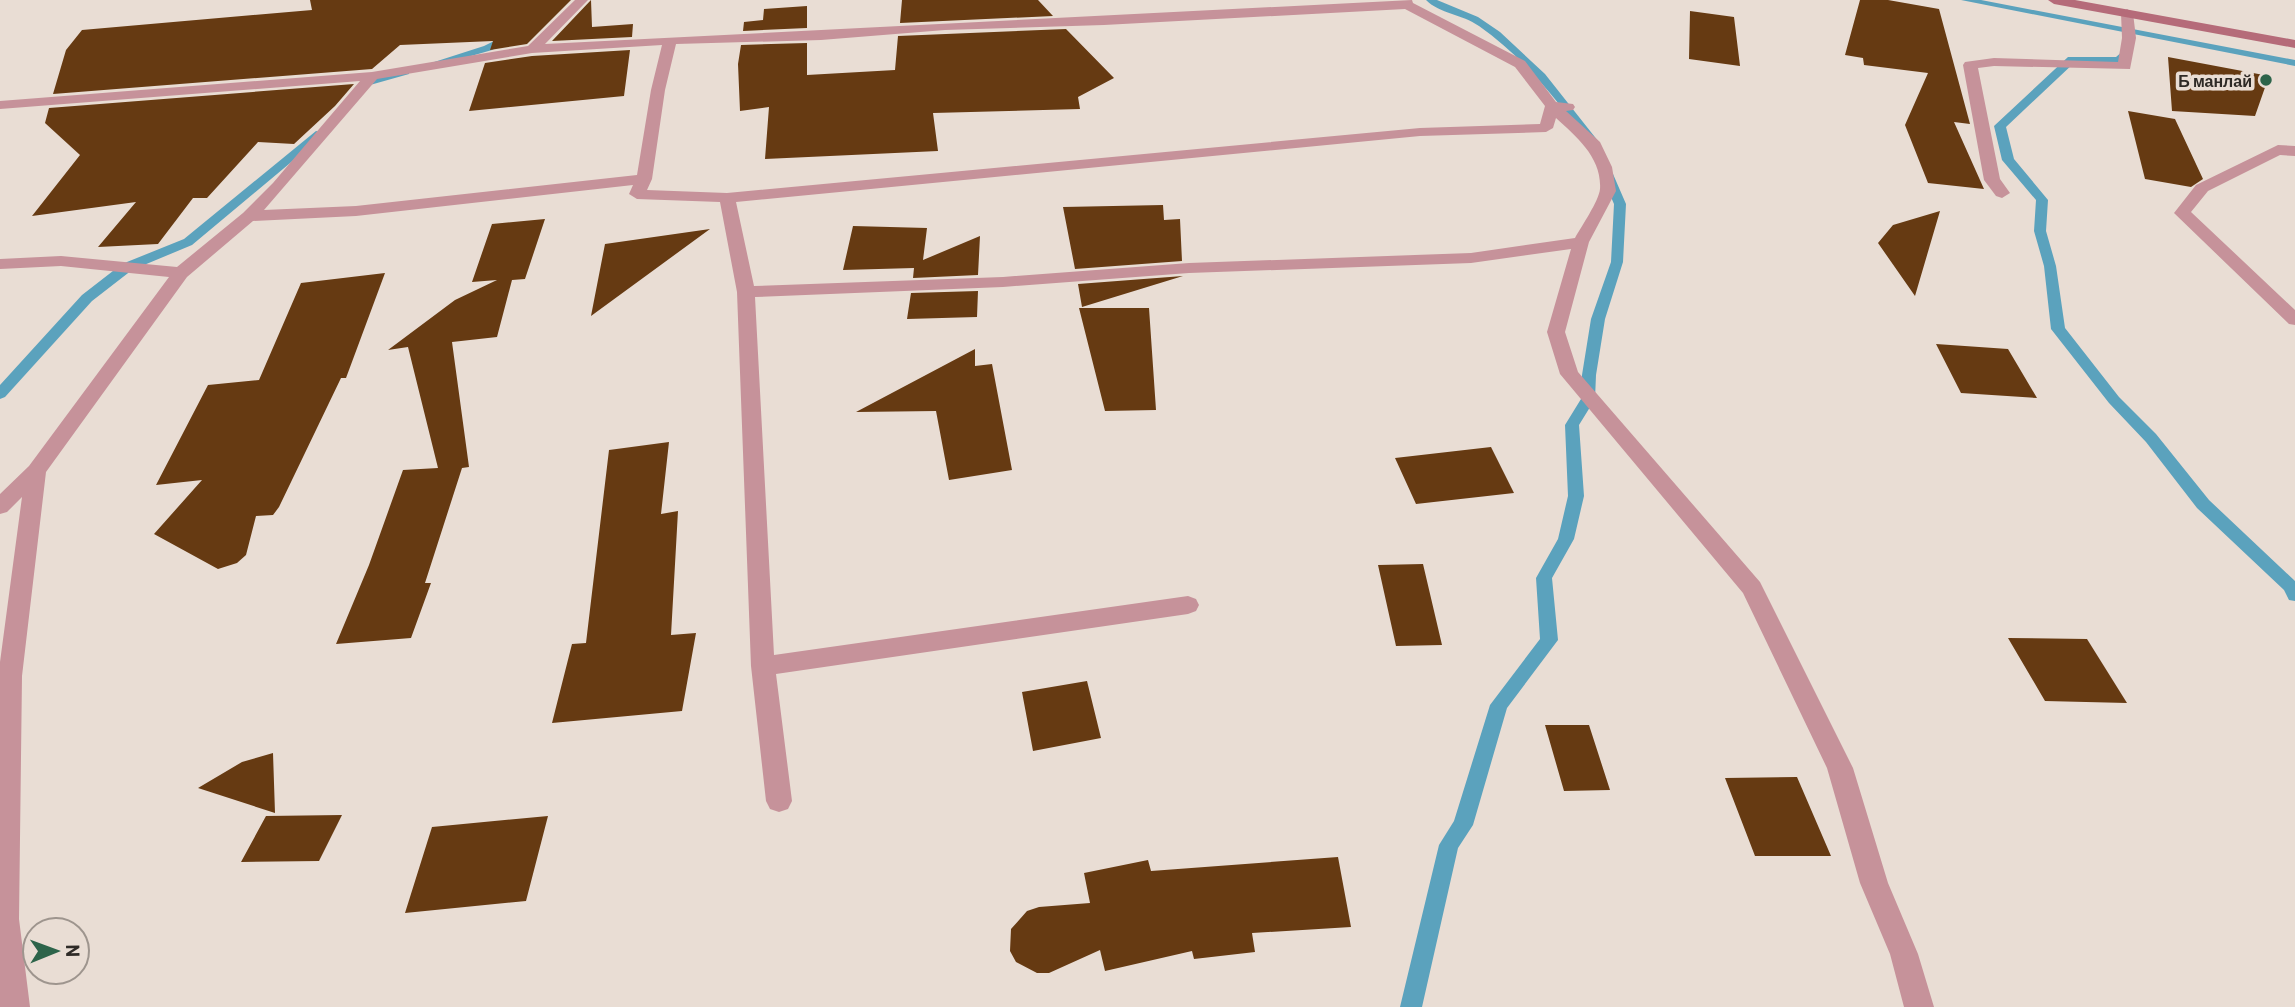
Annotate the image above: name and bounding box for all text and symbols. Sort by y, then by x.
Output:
place label: Б манлай [2178,71,2252,90]
marker: Б манлай [2258,72,2274,88]
north arrow [21,916,91,986]
text: N [62,944,85,957]

